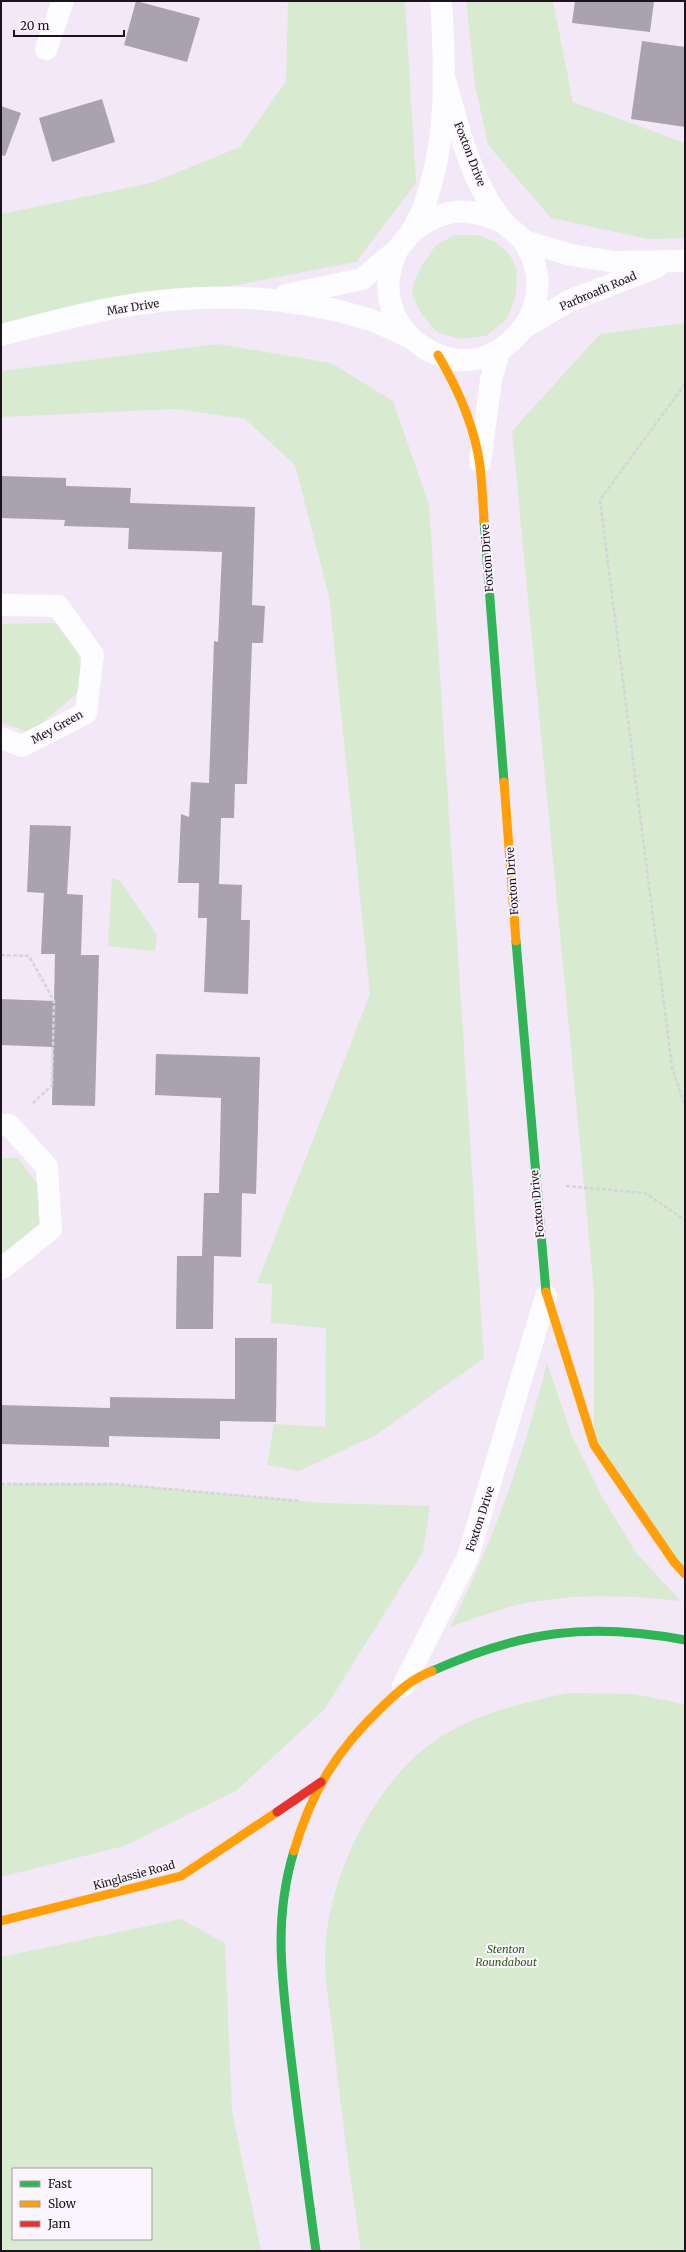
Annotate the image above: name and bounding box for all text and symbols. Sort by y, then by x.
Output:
scale bar [14,12,124,38]
text: 20 m [20,18,49,33]
street label: Foxton Drive [451,120,489,189]
street label: Parbroath Road [558,268,639,313]
street label: Mar Drive [106,296,160,318]
street label: Foxton Drive [478,523,496,592]
street label: Mey Green [29,707,86,747]
street label: Foxton Drive [503,846,521,915]
street label: Foxton Drive [527,1169,547,1239]
street label: Foxton Drive [463,1484,497,1554]
street label: Kinglassie Road [92,1857,177,1893]
park label: Stenton Roundabout [475,1942,537,1969]
legend [12,2168,152,2240]
text: Fast [48,2176,72,2191]
text: Slow [48,2196,77,2211]
text: Jam [47,2216,71,2231]

